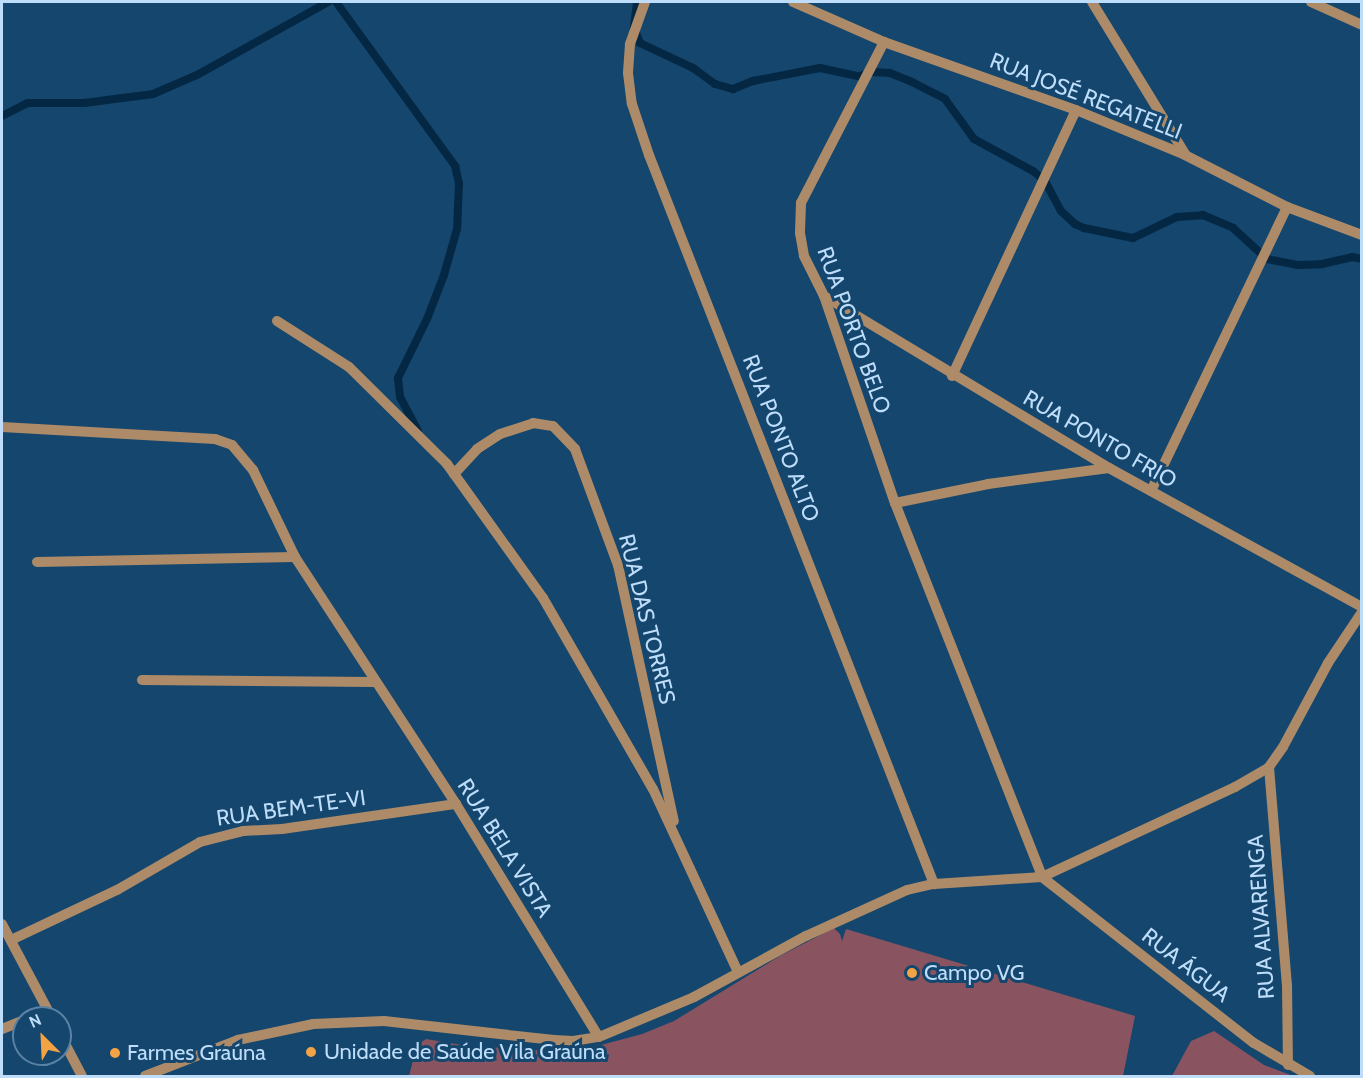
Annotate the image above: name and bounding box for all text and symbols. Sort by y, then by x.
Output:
street label: RUA JOSÉ REGATELLI [986,47,1186,145]
street label: RUA PORTO BELO [812,243,896,417]
street label: RUA PONTO ALTO [737,351,825,525]
street label: RUA PONTO FRIO [1019,384,1181,494]
street label: RUA DAS TORRES [613,531,681,707]
street label: RUA BELA VISTA [452,774,558,922]
street label: RUA BEM-TE-VI [215,784,367,832]
street label: RUA ALVARENGA [1242,834,1280,1000]
street label: RUA ÁGUA [1137,922,1235,1008]
place label: Campo VG [924,960,1025,986]
marker: Campo VG [905,966,919,980]
north arrow [12,1006,72,1066]
text: N [26,1010,44,1032]
place label: Unidade de Saúde Vila Graúna [324,1039,606,1065]
place label: Farmes Graúna [127,1040,266,1066]
marker: Unidade de Saúde Vila Graúna [302,1043,320,1061]
marker: Farmes Graúna [108,1046,122,1060]

